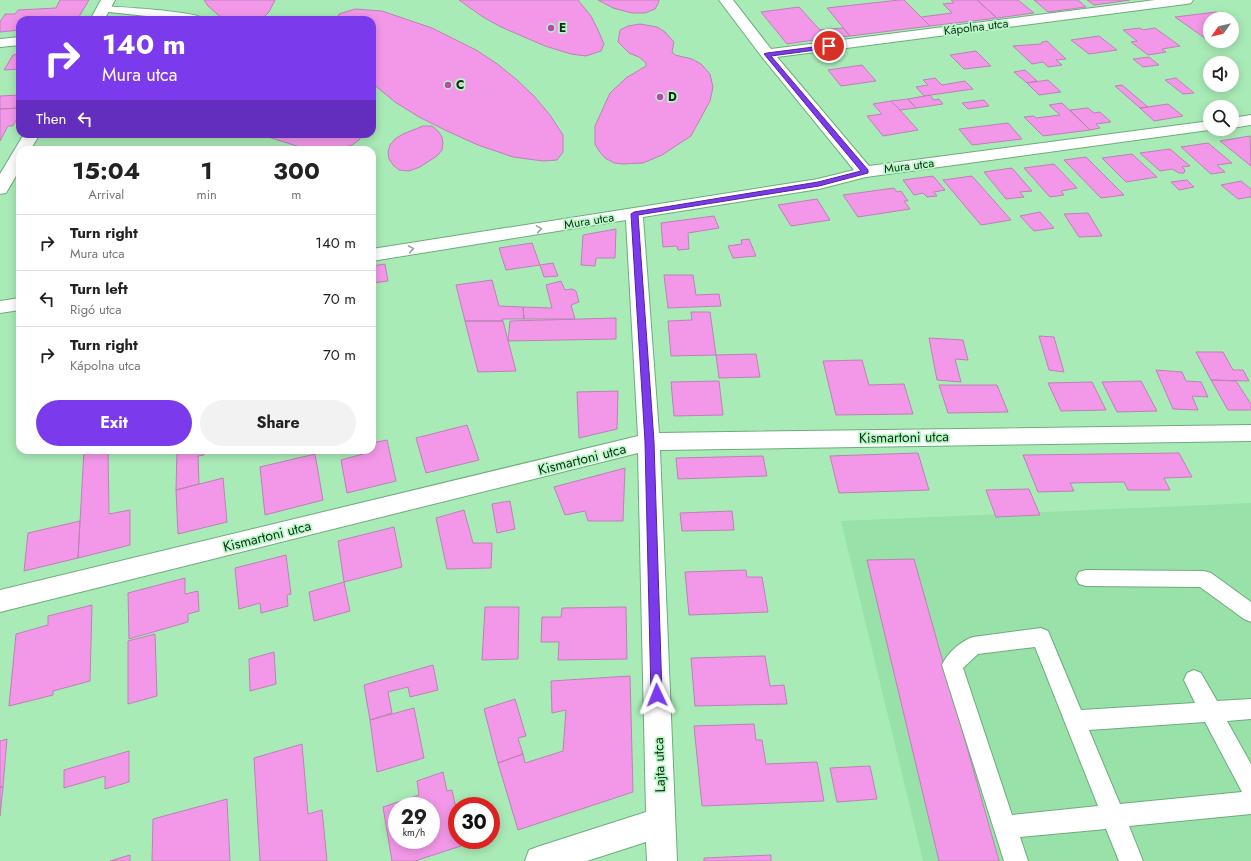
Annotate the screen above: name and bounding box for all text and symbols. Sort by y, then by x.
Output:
north arrow [1203,12,1239,48]
map controls [1203,12,1239,136]
street label: Kápolna utca [943,14,1010,40]
place label: E [559,19,566,37]
marker: E [546,23,556,33]
text: 140 m [102,24,186,65]
pin [812,29,846,63]
icon: right [36,32,88,84]
icon: arrive [818,35,840,57]
button: sound [1203,56,1239,92]
text: Mura utca [102,62,177,88]
place label: C [456,76,464,94]
marker: C [443,80,453,90]
place label: D [668,88,677,106]
marker: D [655,92,665,102]
button: search [1203,100,1239,136]
text: Then [36,108,66,130]
icon: left [74,108,96,130]
text: 15:04 [72,153,140,188]
text: 1 [201,153,213,188]
text: 300 [273,153,320,188]
street label: Mura utca [883,154,935,178]
text: Arrival [88,185,124,204]
text: min [197,185,217,204]
text: m [291,185,302,204]
street label: Mura utca [563,208,615,234]
text: Turn right [70,222,138,244]
one-way arrow [536,225,542,234]
icon: right [36,232,58,254]
text: 140 m [315,232,356,254]
text: Mura utca [70,244,124,263]
one-way arrow [407,245,414,254]
text: Turn left [70,278,128,300]
icon: left [36,288,58,310]
text: 70 m [323,288,356,310]
text: Rigó utca [70,300,121,319]
text: Turn right [70,334,138,356]
icon: right [36,344,58,366]
text: 70 m [323,344,356,366]
text: Kápolna utca [70,356,141,375]
button: Exit [36,400,192,446]
button: Share [200,400,356,446]
street label: Kismartoni utca [859,426,949,448]
street label: Kismartoni utca [536,438,628,480]
street label: Kismartoni utca [221,515,313,557]
position arrow [636,674,678,716]
street label: Lajta utca [648,737,670,793]
speed limit sign: 30 [448,797,500,849]
text: 29 [401,803,427,832]
text: km/h [403,825,425,840]

